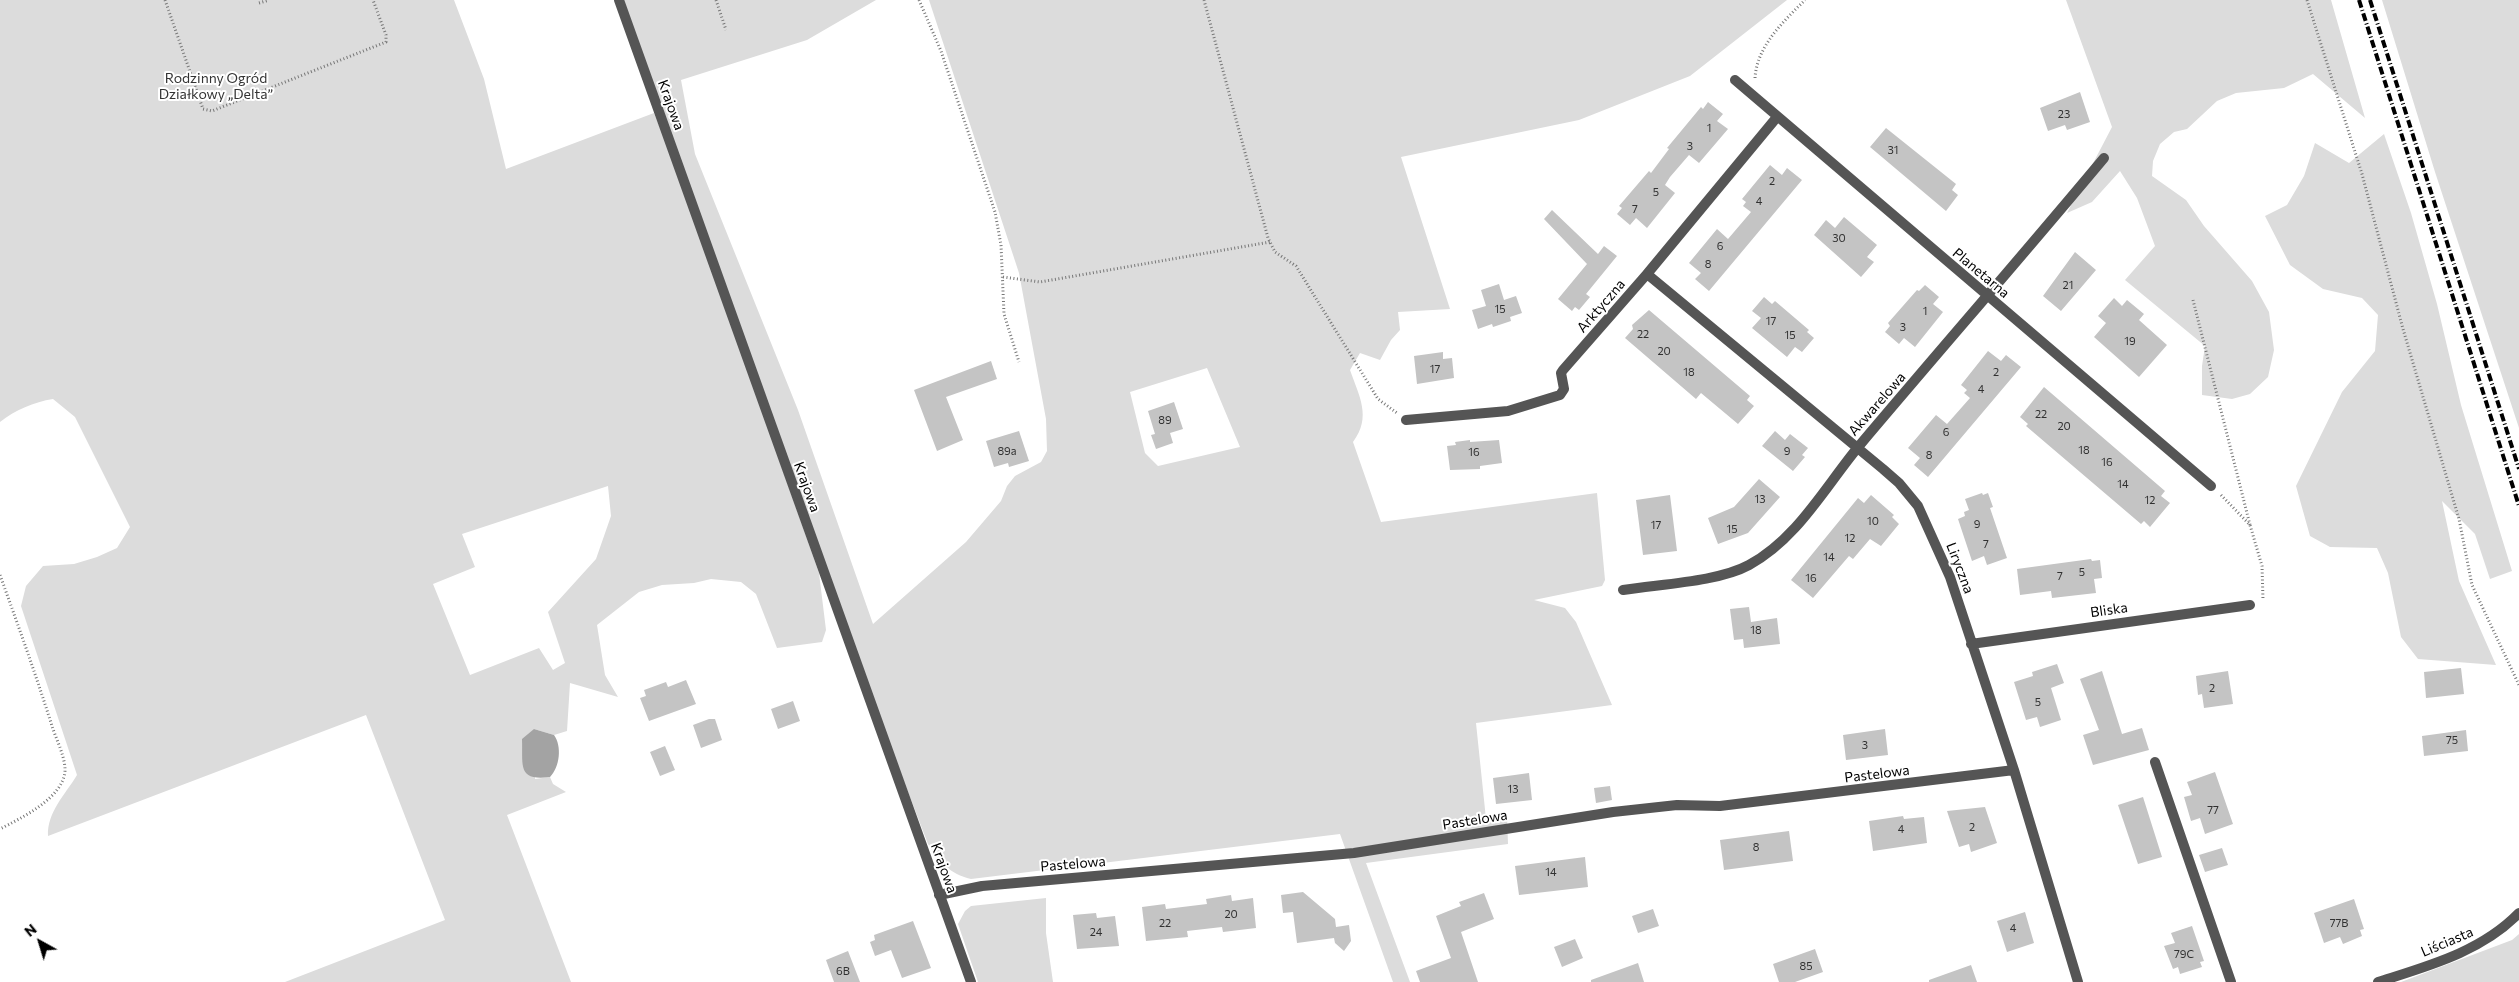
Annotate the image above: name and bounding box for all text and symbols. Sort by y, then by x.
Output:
park label: Rodzinny Ogród Działkowy „Delta” [159,70,273,102]
street label: Krajowa [654,78,688,132]
house number: 23 [2058,107,2070,121]
house number: 1 [1707,121,1711,135]
house number: 3 [1687,139,1693,153]
house number: 31 [1888,143,1898,157]
house number: 2 [1769,174,1775,188]
house number: 5 [1653,185,1659,199]
house number: 4 [1756,194,1762,208]
house number: 7 [1632,202,1638,216]
house number: 30 [1832,231,1846,245]
house number: 6 [1717,239,1723,253]
street label: Planetarna [1949,244,2013,302]
house number: 8 [1705,257,1711,271]
street label: Arktyczna [1573,276,1629,336]
house number: 21 [2063,278,2073,292]
house number: 15 [1494,302,1506,316]
house number: 1 [1923,304,1927,318]
house number: 17 [1766,314,1776,328]
house number: 3 [1900,320,1906,334]
house number: 22 [1637,327,1649,341]
house number: 15 [1784,328,1796,342]
house number: 19 [2124,334,2136,348]
house number: 20 [1657,344,1671,358]
house number: 17 [1430,362,1440,376]
house number: 18 [1683,365,1695,379]
house number: 2 [1993,365,1999,379]
street label: Akwarelowa [1845,369,1909,439]
house number: 4 [1978,382,1984,396]
house number: 22 [2035,407,2047,421]
house number: 89 [1158,413,1172,427]
house number: 20 [2057,419,2071,433]
house number: 6 [1943,425,1949,439]
house number: 18 [2078,443,2090,457]
house number: 89a [997,444,1017,458]
house number: 9 [1784,444,1790,458]
house number: 16 [1468,445,1480,459]
house number: 8 [1926,448,1932,462]
house number: 16 [2101,455,2113,469]
street label: Krajowa [790,460,824,514]
house number: 14 [2117,477,2129,491]
house number: 13 [1755,492,1765,506]
house number: 12 [2145,493,2155,507]
house number: 10 [1867,514,1879,528]
house number: 9 [1974,517,1980,531]
house number: 17 [1651,518,1661,532]
house number: 15 [1726,522,1738,536]
house number: 12 [1845,531,1855,545]
house number: 7 [1983,537,1989,551]
street label: Liryczna [1943,540,1977,596]
house number: 14 [1823,550,1835,564]
house number: 5 [2079,565,2085,579]
house number: 7 [2057,569,2063,583]
house number: 16 [1805,571,1817,585]
street label: Bliska [2089,599,2129,621]
house number: 18 [1750,623,1762,637]
house number: 2 [2209,681,2215,695]
house number: 5 [2035,695,2041,709]
house number: 75 [2446,733,2458,747]
house number: 3 [1862,738,1868,752]
street label: Pastelowa [1843,762,1911,786]
house number: 13 [1508,782,1518,796]
house number: 77 [2207,803,2219,817]
street label: Pastelowa [1441,807,1509,833]
house number: 2 [1969,820,1975,834]
house number: 4 [1898,822,1904,836]
house number: 8 [1753,840,1759,854]
street label: Krajowa [927,841,961,895]
street label: Pastelowa [1040,853,1106,875]
house number: 14 [1545,865,1557,879]
house number: 20 [1224,907,1238,921]
house number: 22 [1159,916,1171,930]
house number: 77B [2330,916,2348,930]
north arrow [15,917,65,967]
text: N [21,920,40,940]
house number: 4 [2010,921,2016,935]
street label: Liściasta [2418,923,2476,961]
house number: 24 [1090,925,1102,939]
house number: 79C [2174,947,2194,961]
house number: 85 [1800,959,1812,973]
house number: 6B [836,964,850,978]

